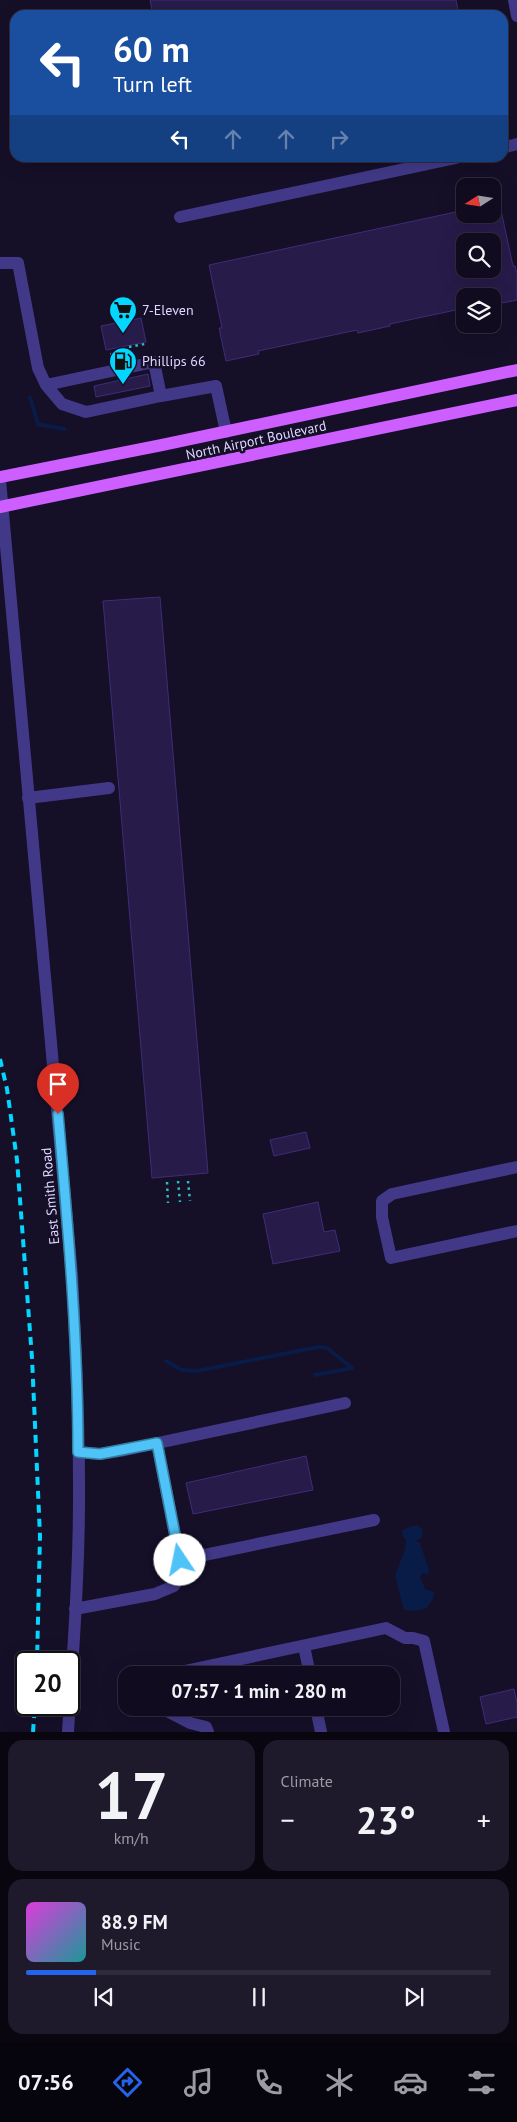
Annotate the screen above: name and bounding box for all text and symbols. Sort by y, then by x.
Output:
text: 60 m [113,26,190,72]
icon: left [30,30,95,95]
text: Turn left [113,70,192,98]
icon: left [166,125,194,153]
icon: ahead [219,125,247,153]
icon: ahead [272,125,300,153]
icon: right [325,125,353,153]
north arrow [456,178,501,222]
map controls [456,178,501,333]
button: search [456,233,501,278]
button: layers [456,288,501,333]
supermarket icon: 7-Eleven [108,295,138,334]
place label: 7-Eleven [142,301,194,319]
fuel station icon: Phillips 66 [108,346,138,385]
place label: Phillips 66 [142,352,206,370]
street label: North Airport Boulevard [184,416,328,464]
pin [37,1063,79,1114]
icon: arrive [44,1070,72,1098]
street label: East Smith Road [37,1147,63,1245]
position arrow [153,1533,205,1585]
speed limit sign: 20 [15,1651,80,1716]
text: 07:57 · 1 min · 280 m [172,1679,346,1703]
text: 17 [94,1753,168,1837]
text: Climate [281,1771,333,1791]
text: 23° [356,1795,416,1844]
text: − [281,1801,295,1838]
text: + [477,1801,491,1838]
text: km/h [114,1828,149,1848]
text: 88.9 FM [101,1910,168,1934]
text: Music [101,1934,141,1954]
icon: previous [90,1983,118,2011]
icon: pause [245,1983,273,2011]
icon: next [400,1983,428,2011]
icon: directions [110,2065,145,2100]
icon: music [181,2065,216,2100]
icon: phone [251,2065,286,2100]
icon: climate [322,2065,357,2100]
icon: car [393,2065,428,2100]
icon: filters [464,2065,499,2100]
text: 07:56 [18,2068,74,2096]

